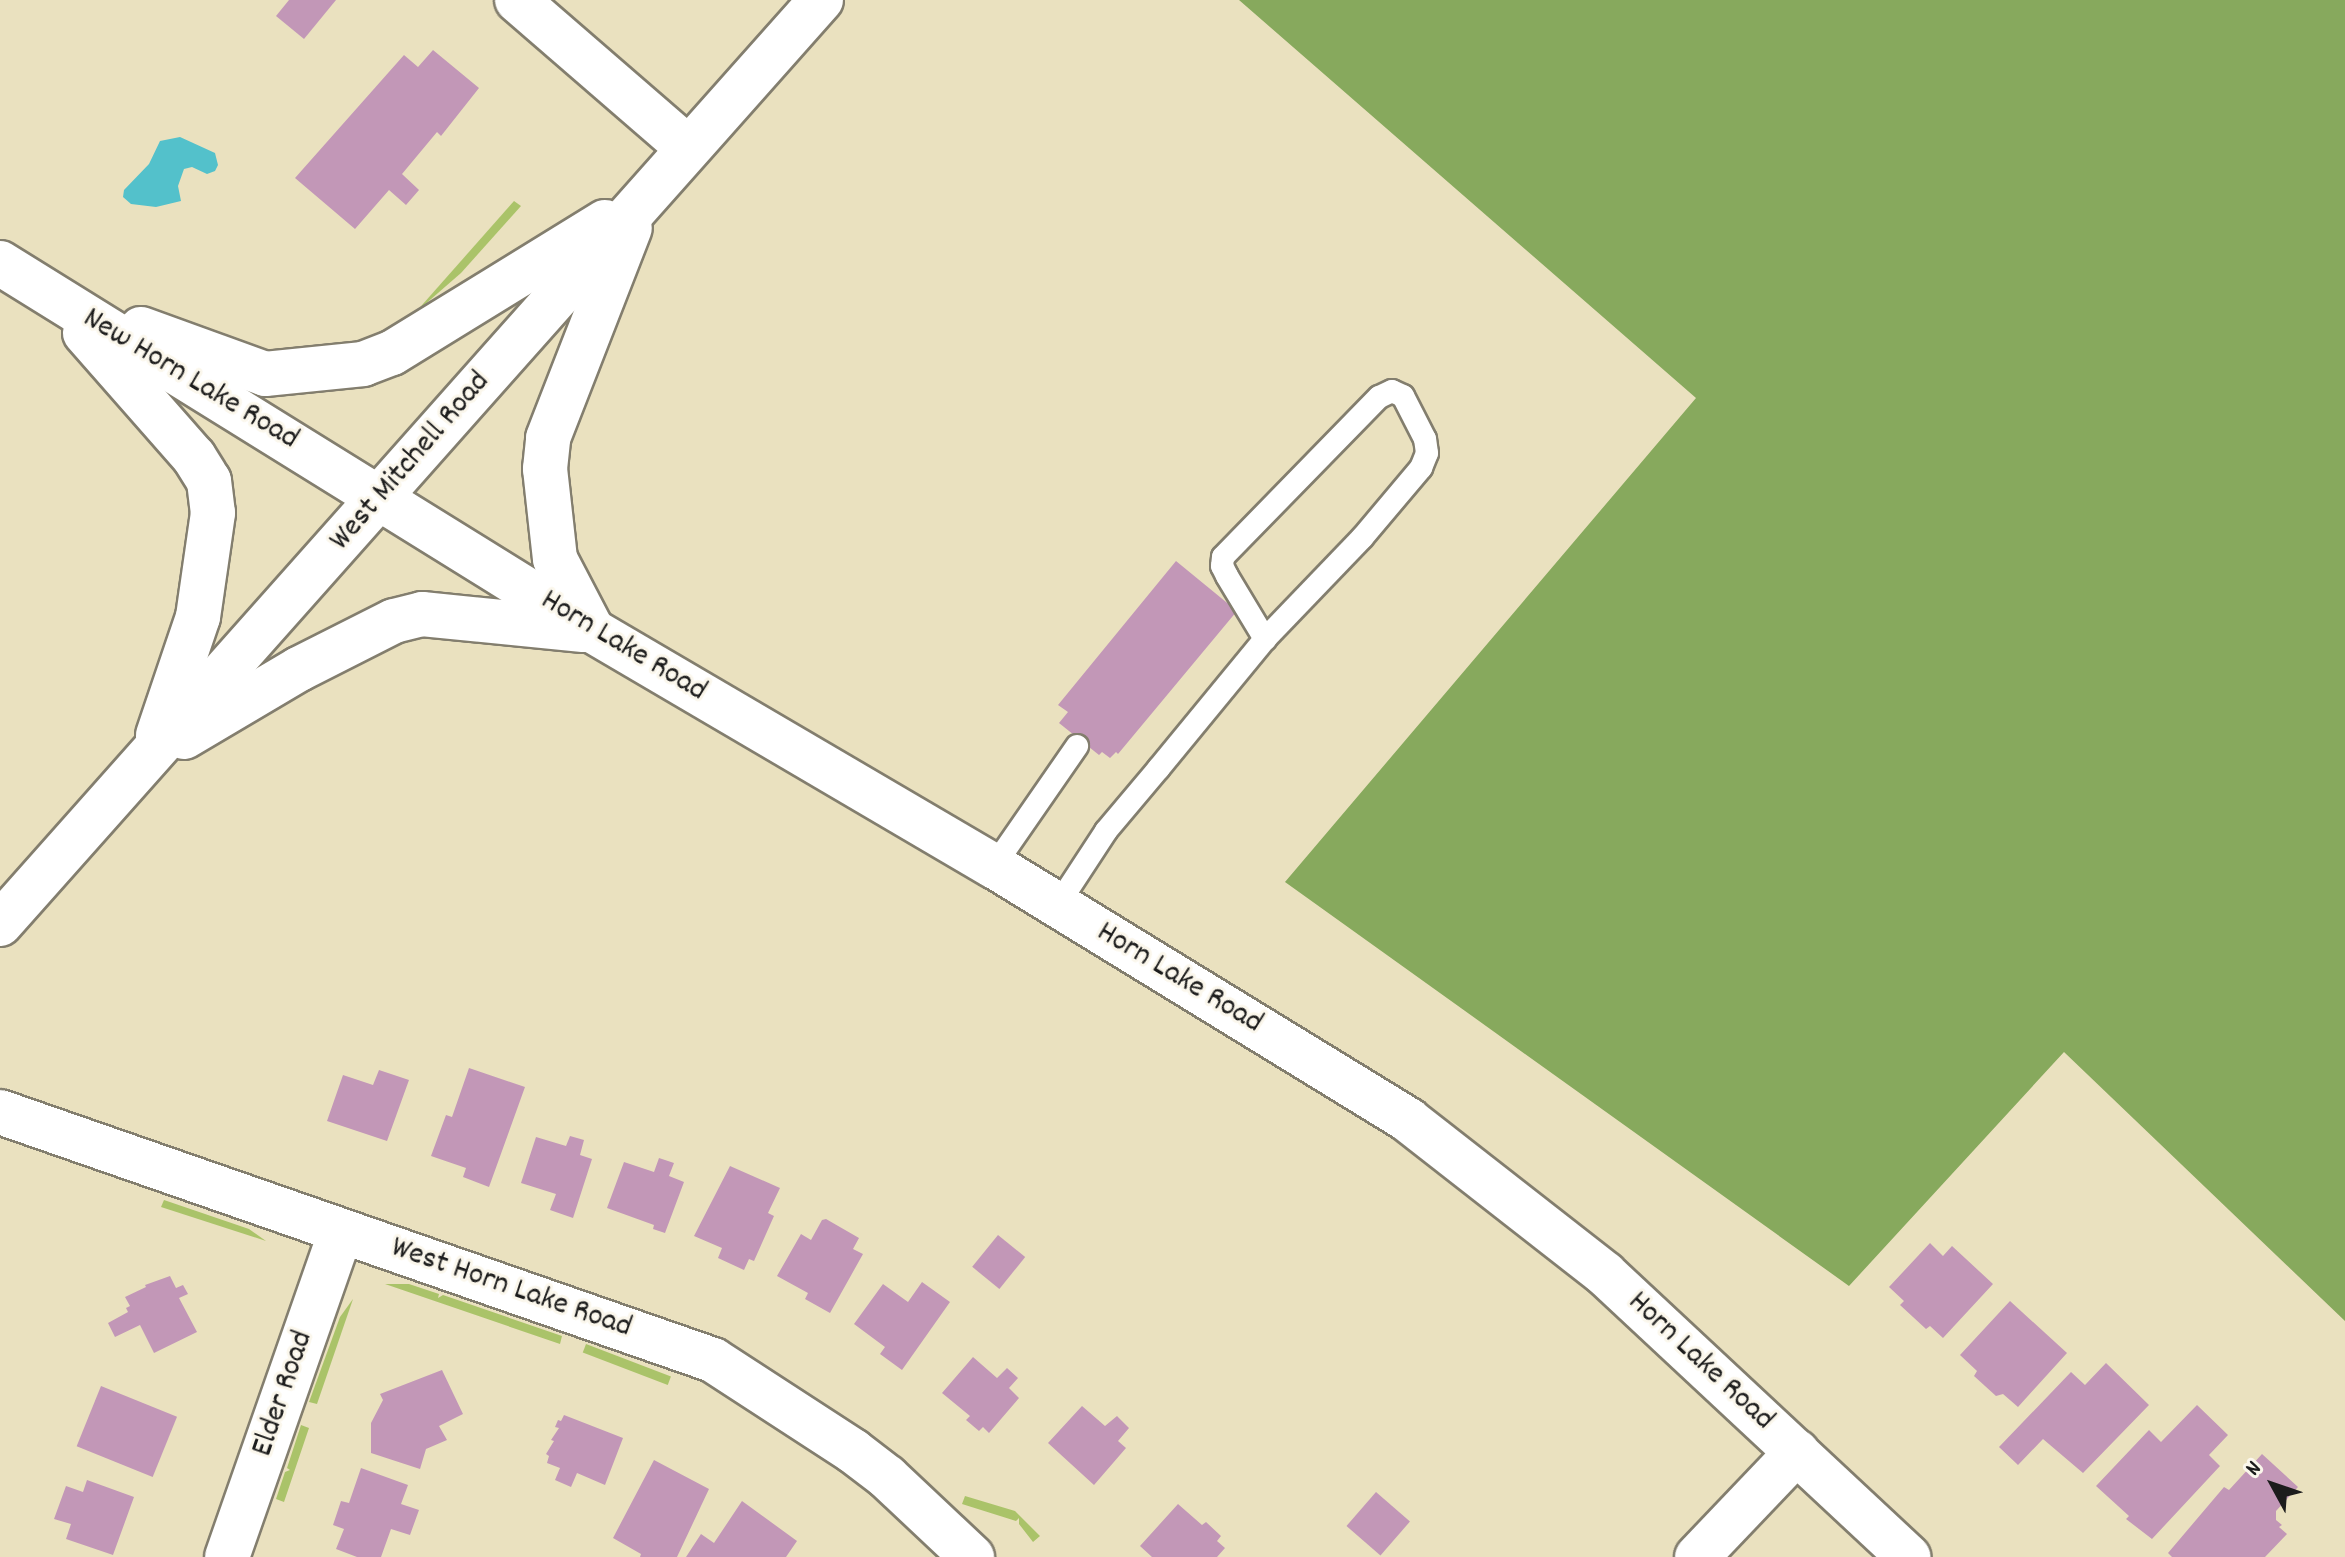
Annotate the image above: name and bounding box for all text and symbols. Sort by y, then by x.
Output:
street label: New Horn Lake Road [75,300,305,460]
street label: West Mitchell Road [323,364,499,560]
street label: Horn Lake Road [533,582,713,712]
street label: Horn Lake Road [1089,914,1269,1044]
street label: West Horn Lake Road [386,1230,636,1348]
street label: Horn Lake Road [1618,1284,1782,1440]
street label: Elder Road [245,1326,323,1462]
north arrow [2233,1445,2313,1525]
text: N [2239,1455,2270,1483]

